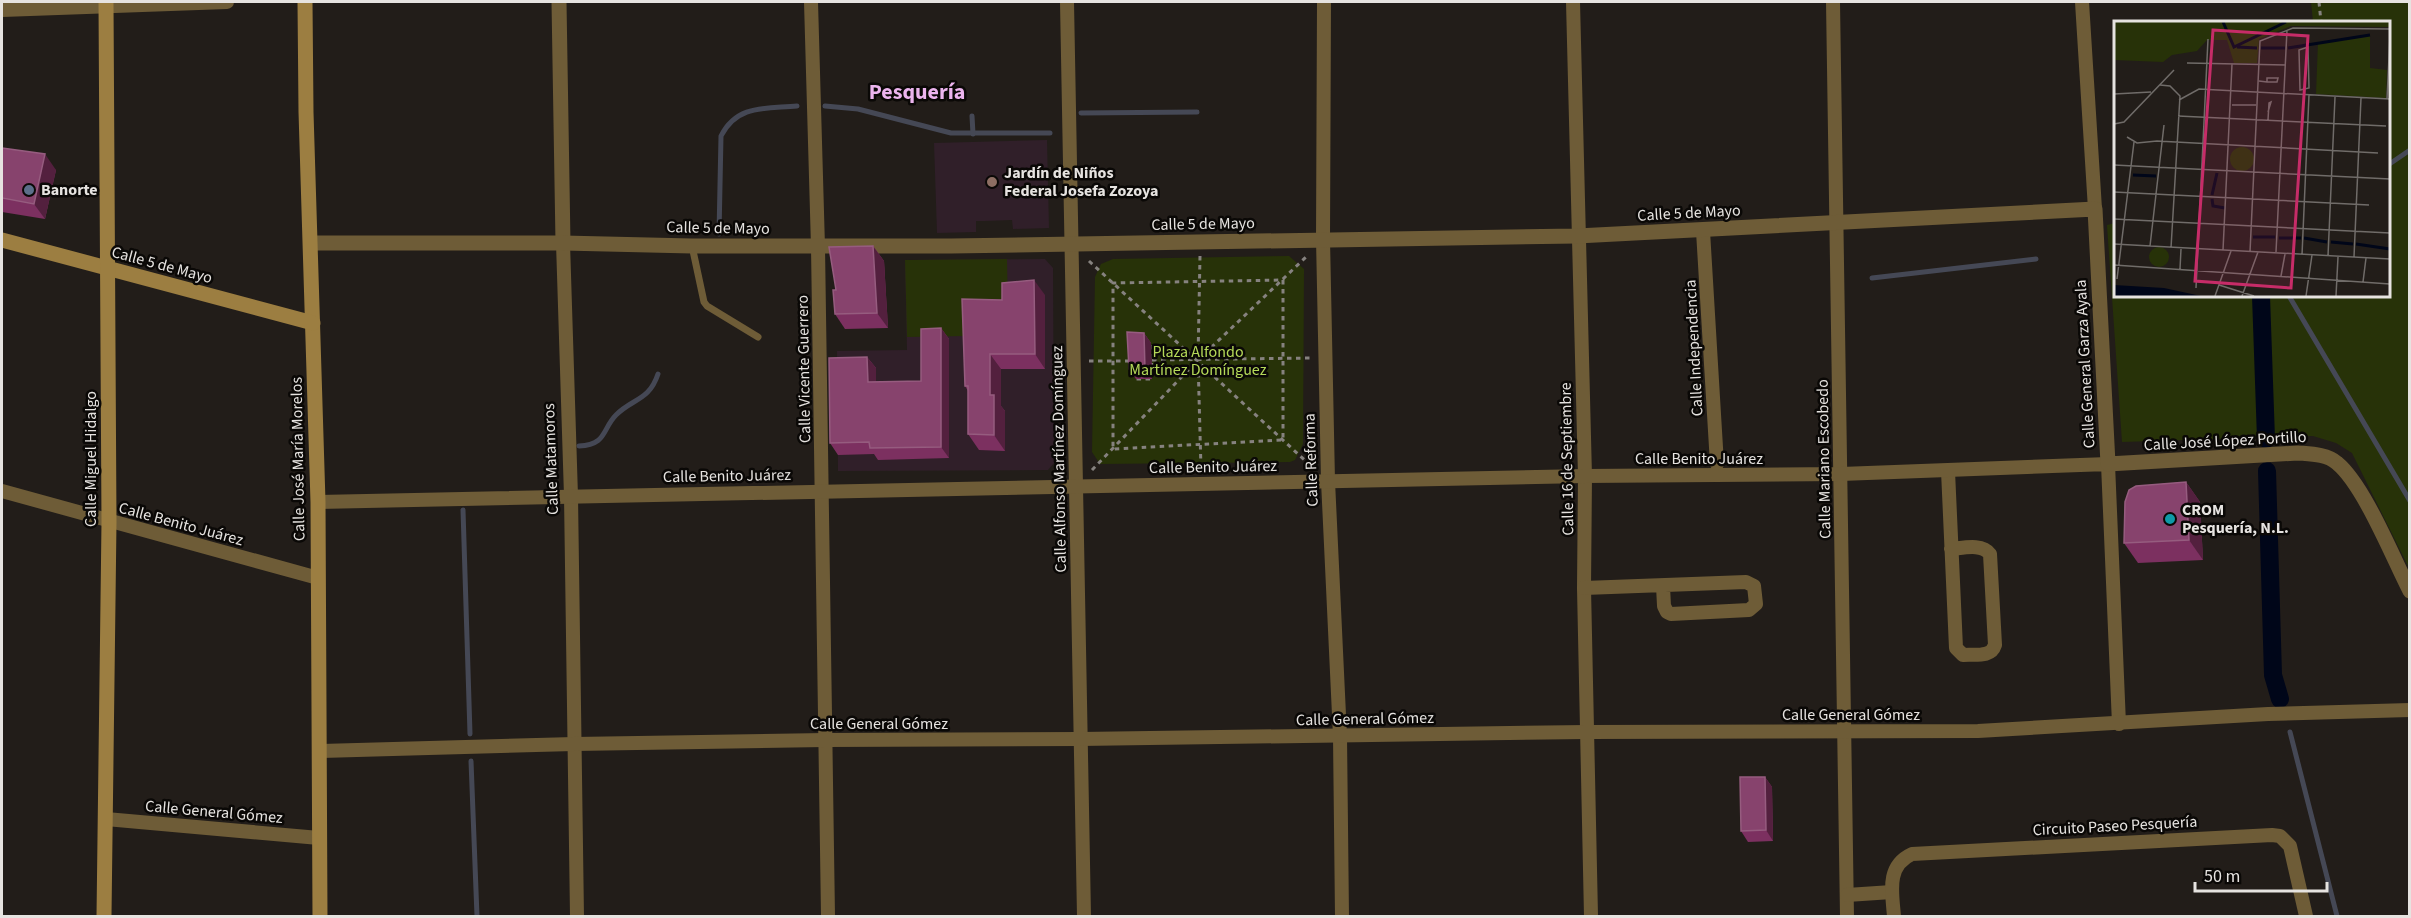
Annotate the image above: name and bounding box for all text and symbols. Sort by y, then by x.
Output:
inset map [2114,21,2390,297]
district label: Pesquería [869,76,965,108]
place label: Jardín de Niños Federal Josefa Zozoya [1004,162,1158,202]
marker: Jardín de Niños Federal Josefa Zozoya [985,175,999,189]
place label: Banorte [41,179,98,201]
marker: Banorte [22,183,36,197]
street label: Calle 5 de Mayo [1637,199,1741,227]
street label: Calle 5 de Mayo [1151,212,1255,236]
street label: Calle 5 de Mayo [666,216,770,240]
street label: Calle 5 de Mayo [109,241,215,289]
street label: Calle Independencia [1679,279,1709,417]
street label: Calle General Garza Ayala [2070,279,2100,449]
street label: Calle Vicente Guerrero [792,295,816,443]
park label: Plaza Alfondo Martínez Domínguez [1129,341,1267,381]
street label: Calle Alfonso Martínez Domínguez [1046,345,1072,573]
street label: Calle José María Morelos [286,376,310,541]
street label: Calle Mariano Escobedo [1812,379,1836,539]
street label: Calle 16 de Septiembre [1555,382,1579,536]
street label: Calle Miguel Hidalgo [80,391,102,527]
street label: Calle Matamoros [538,402,564,515]
street label: Calle Reforma [1298,413,1324,507]
street label: Calle José López Portillo [2143,426,2307,456]
street label: Calle Benito Juárez [1635,448,1763,470]
street label: Calle Benito Juárez [1149,455,1277,479]
street label: Calle Benito Juárez [663,464,791,488]
street label: Calle Benito Juárez [116,497,246,551]
place label: CROM Pesquería, N.L. [2182,499,2289,539]
marker: CROM Pesquería, N.L. [2163,512,2177,526]
street label: Calle General Gómez [1782,704,1920,726]
street label: Calle General Gómez [1296,707,1434,731]
street label: Calle General Gómez [810,713,948,735]
street label: Calle General Gómez [144,795,284,829]
street label: Circuito Paseo Pesquería [2032,811,2198,841]
scale bar [2195,855,2327,893]
text: 50 m [2204,864,2240,889]

